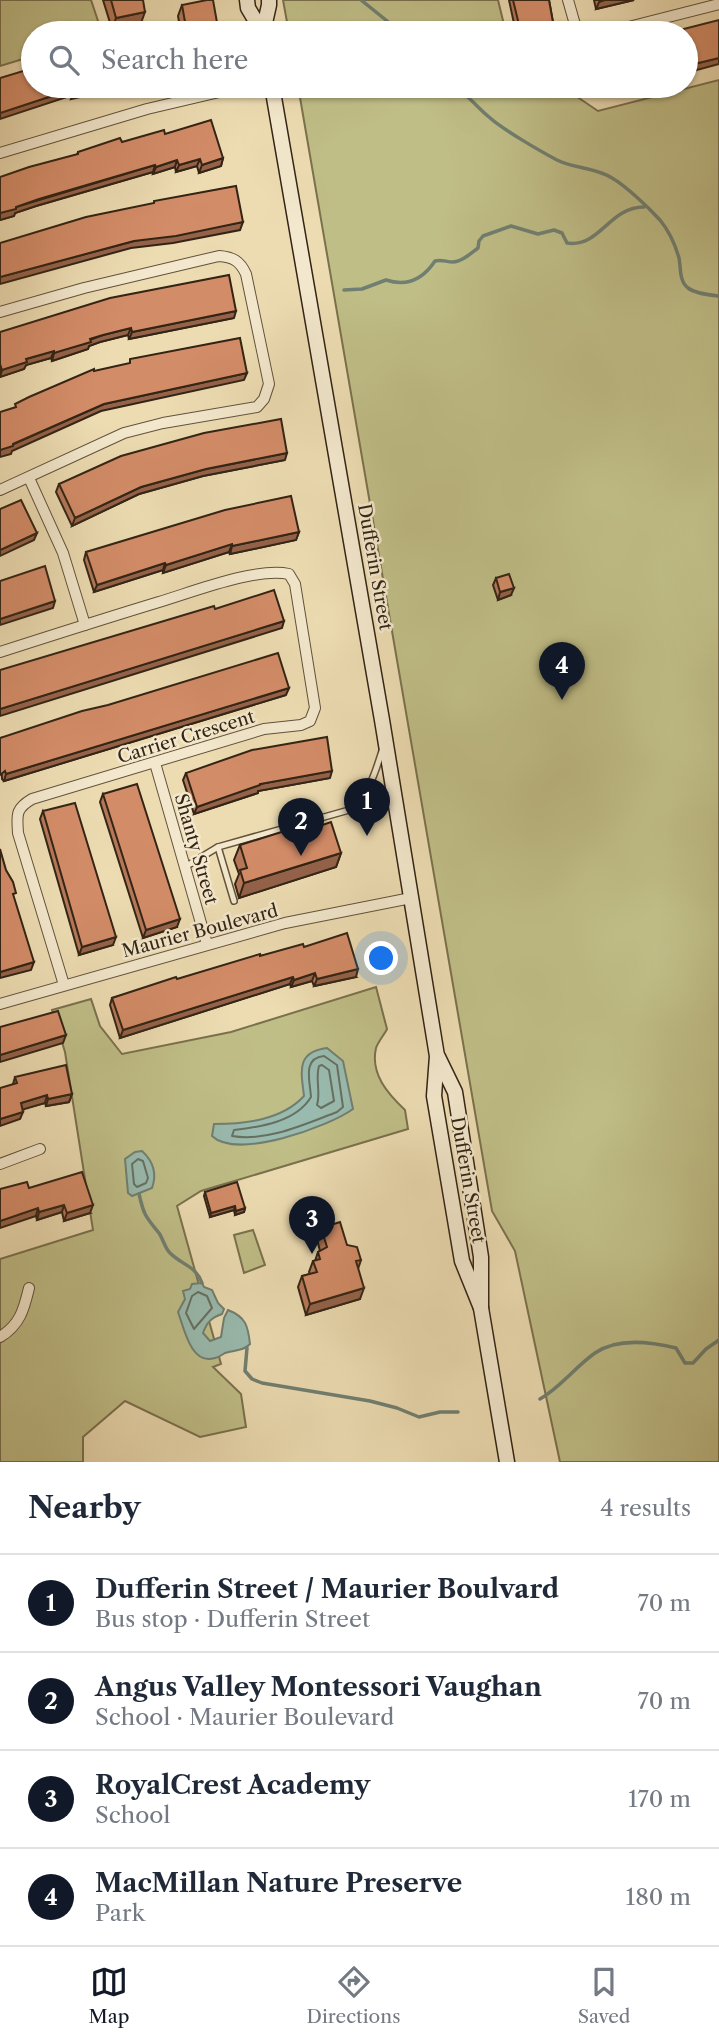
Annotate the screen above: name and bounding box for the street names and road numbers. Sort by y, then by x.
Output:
street label: Dufferin Street [353,502,397,633]
street label: Carrier Crescent [115,705,258,768]
street label: Shanty Street [170,791,223,908]
street label: Maurier Boulevard [120,900,280,962]
street label: Dufferin Street [446,1115,490,1246]

